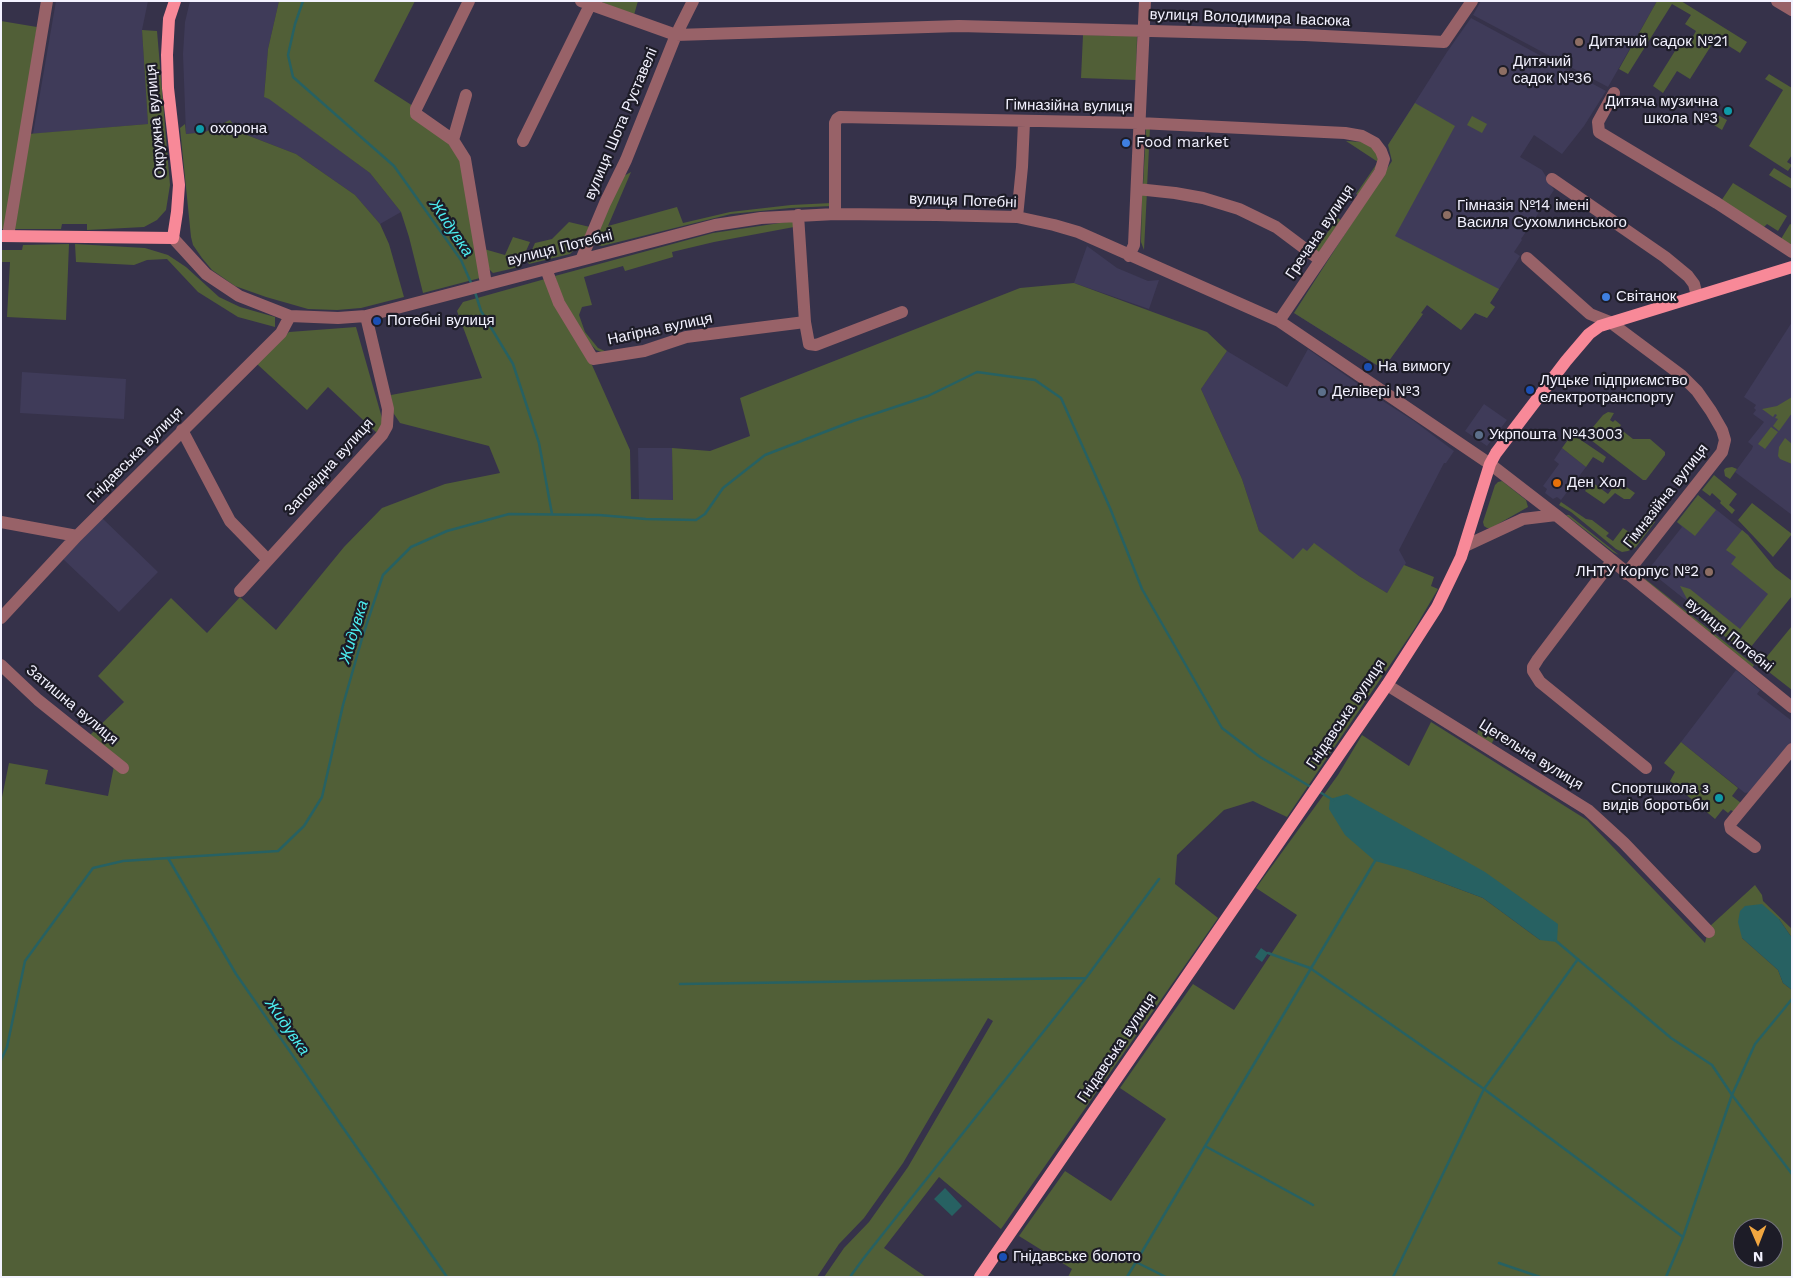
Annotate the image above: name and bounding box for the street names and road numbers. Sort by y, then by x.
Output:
street label: вулиця Володимира Івасюка [1149,6,1351,30]
street label: вулиця Шота Руставелі [581,45,661,203]
street label: Окружна вулиця [142,63,170,179]
street label: Гімназійна вулиця [1005,96,1133,116]
street label: Гречана вулиця [1282,181,1358,283]
street label: вулиця Потебні [909,190,1017,212]
street label: вулиця Потебні [506,226,614,270]
street label: Нагірна вулиця [606,309,714,349]
street label: Гнідавська вулиця [83,403,187,507]
street label: Заповідна вулиця [281,415,377,519]
street label: Гімназійна вулиця [1620,440,1712,552]
street label: вулиця Потебні [1682,594,1776,676]
street label: Гнідавська вулиця [1303,656,1389,772]
street label: Затишна вулиця [22,661,122,749]
street label: Цегельна вулиця [1476,716,1586,794]
street label: Гнідавська вулиця [1074,990,1160,1106]

